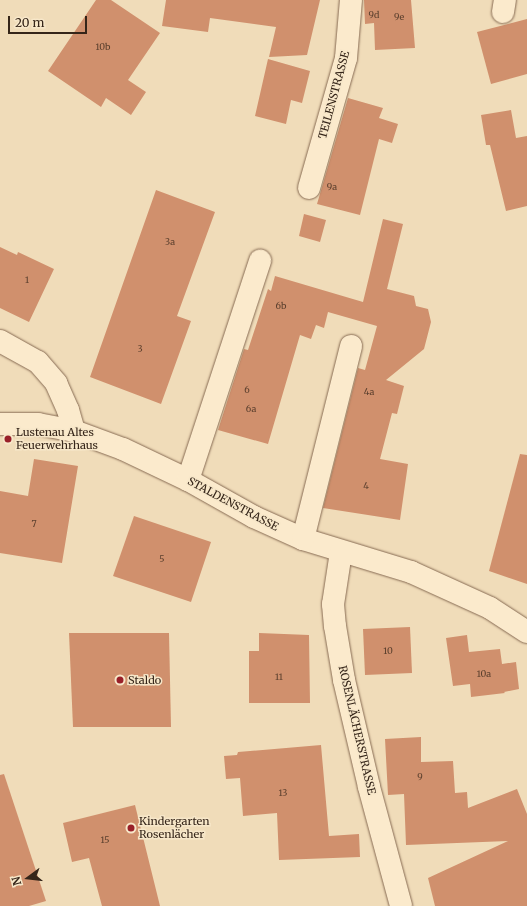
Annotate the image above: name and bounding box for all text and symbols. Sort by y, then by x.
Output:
scale bar [10,8,89,34]
house number: 9d [369,10,379,20]
house number: 9e [394,12,404,22]
text: 20 m [15,15,44,30]
house number: 10b [96,42,110,52]
street label: TEILENSTRASSE [316,50,352,140]
house number: 9a [327,182,337,192]
house number: 3a [165,237,175,247]
house number: 1 [25,275,29,285]
house number: 6b [276,301,286,311]
house number: 3 [137,344,143,354]
house number: 6 [244,385,250,395]
house number: 4a [364,387,374,397]
house number: 6a [246,404,256,414]
place label: Lustenau Altes Feuerwehrhaus [16,426,98,452]
marker: Lustenau Altes Feuerwehrhaus [3,434,13,444]
street label: STALDENSTRASSE [185,474,281,534]
house number: 4 [363,481,369,491]
house number: 7 [31,519,37,529]
house number: 5 [159,554,165,564]
house number: 10 [383,646,393,656]
street label: ROSENLÄCHERSTRASSE [336,664,378,796]
house number: 10a [477,669,491,679]
house number: 11 [275,672,283,682]
place label: Staldo [128,673,161,687]
marker: Staldo [115,675,125,685]
house number: 9 [417,772,423,782]
house number: 13 [279,788,287,798]
place label: Kindergarten Rosenlächer [139,815,210,841]
marker: Kindergarten Rosenlächer [126,823,136,833]
house number: 15 [100,835,110,845]
north arrow [8,858,48,898]
text: N [9,875,24,887]

